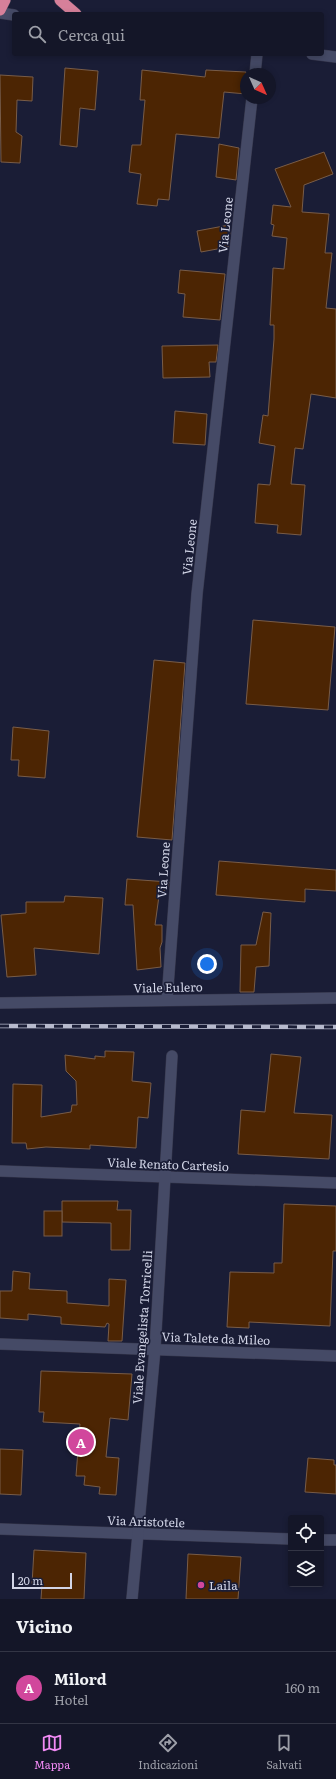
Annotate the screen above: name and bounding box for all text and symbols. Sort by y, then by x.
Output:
search box [12,12,324,56]
icon: search [26,23,48,45]
text: Cerca qui [58,23,125,46]
north arrow [240,68,276,104]
street label: Via Leone [213,196,237,254]
street label: Via Leone [177,518,201,576]
street label: Via Leone [152,841,174,899]
your location [197,954,217,974]
street label: Viale Eulero [133,977,203,997]
street label: Viale Renato Cartesio [107,1153,229,1175]
street label: Viale Evangelista Torricelli [128,1250,156,1404]
street label: Via Talete da Mileo [161,1327,271,1349]
pin: A [68,1427,94,1457]
street label: Via Aristotele [107,1511,185,1531]
map controls [288,1515,324,1587]
button: locate [288,1515,324,1551]
button: layers [288,1551,324,1587]
scale bar [12,1571,72,1590]
text: 20 m [18,1572,43,1588]
place label: Laila [209,1576,238,1594]
marker: Laila [196,1580,206,1590]
text: Vicino [16,1613,73,1638]
text: Milord [54,1667,107,1690]
text: A [24,1678,34,1697]
text: 160 m [285,1678,320,1697]
text: Hotel [54,1690,88,1709]
tab: Mappa [34,1732,70,1772]
tab: Indicazioni [138,1732,198,1772]
tab: Salvati [266,1732,302,1772]

